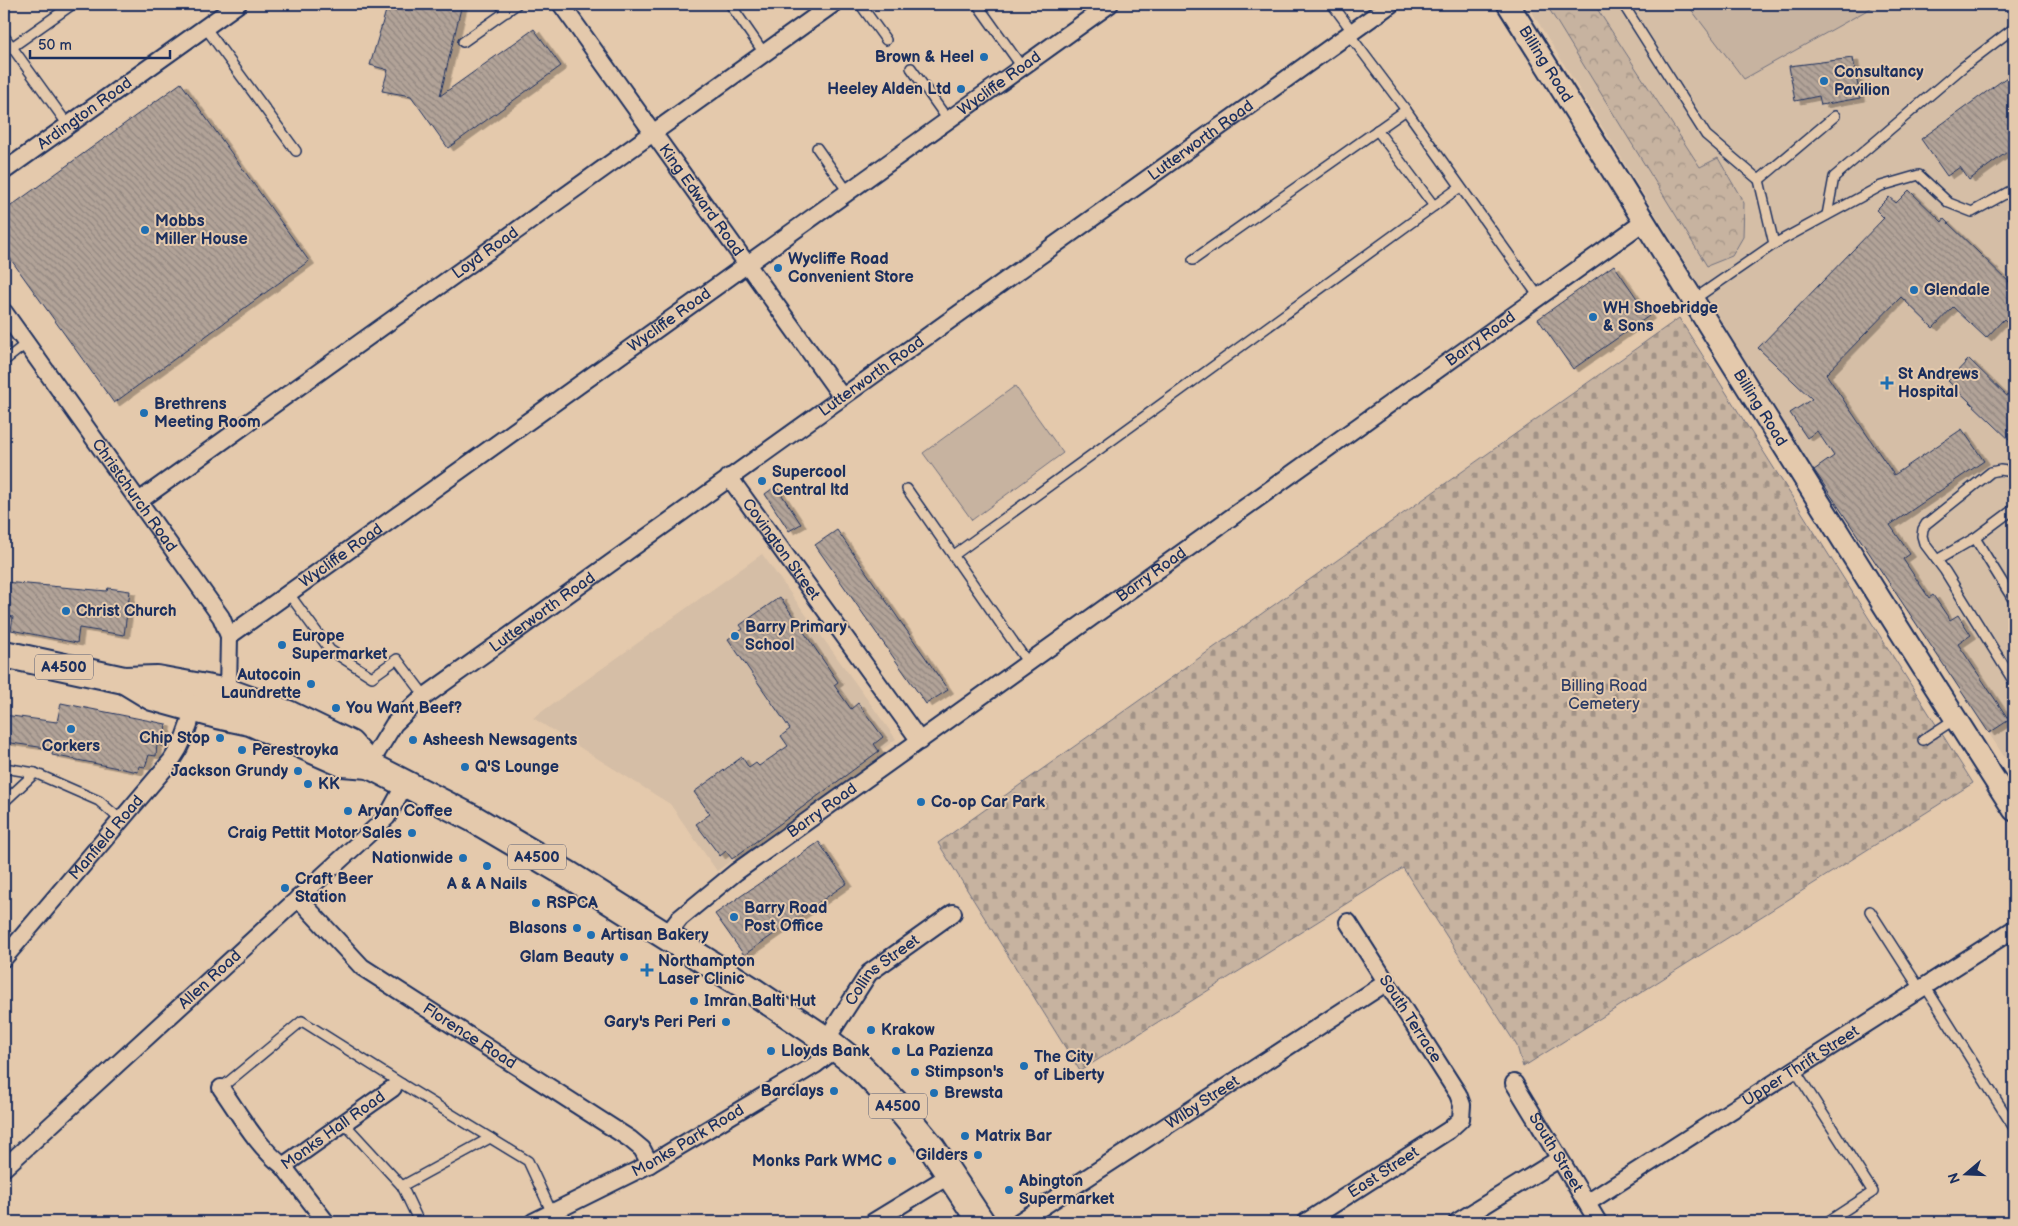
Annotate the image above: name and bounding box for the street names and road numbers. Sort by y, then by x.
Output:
street label: Billing Road [1515,22,1577,106]
street label: Wycliffe Road [954,47,1045,120]
street label: Ardington Road [33,73,136,154]
street label: Lutterworth Road [1144,96,1257,185]
street label: King Edward Road [655,140,748,260]
street label: Loyd Road [449,223,522,283]
street label: Wycliffe Road [624,284,715,356]
street label: Barry Road [1442,307,1519,370]
street label: Lutterworth Road [815,332,928,420]
street label: Billing Road [1729,366,1791,450]
street label: Christchurch Road [88,435,181,556]
street label: Covington Street [738,495,824,604]
street label: Wycliffe Road [296,519,386,592]
street label: Barry Road [1113,543,1190,606]
street label: Lutterworth Road [486,568,599,656]
road number: A4500 [35,654,93,680]
street label: Barry Road [783,779,861,842]
street label: Manfield Road [65,791,147,884]
road number: A4500 [508,844,566,870]
street label: Collins Street [841,931,923,1009]
street label: Allen Road [174,946,245,1013]
street label: South Terrace [1375,972,1446,1067]
street label: Florence Road [419,999,520,1073]
street label: Upper Thrift Street [1739,1021,1863,1110]
street label: Wilby Street [1162,1071,1243,1133]
street label: Monks Hall Road [277,1087,389,1174]
road number: A4500 [869,1094,927,1118]
street label: Monks Park Road [629,1100,748,1181]
street label: South Street [1525,1109,1587,1196]
street label: East Street [1344,1142,1422,1202]

